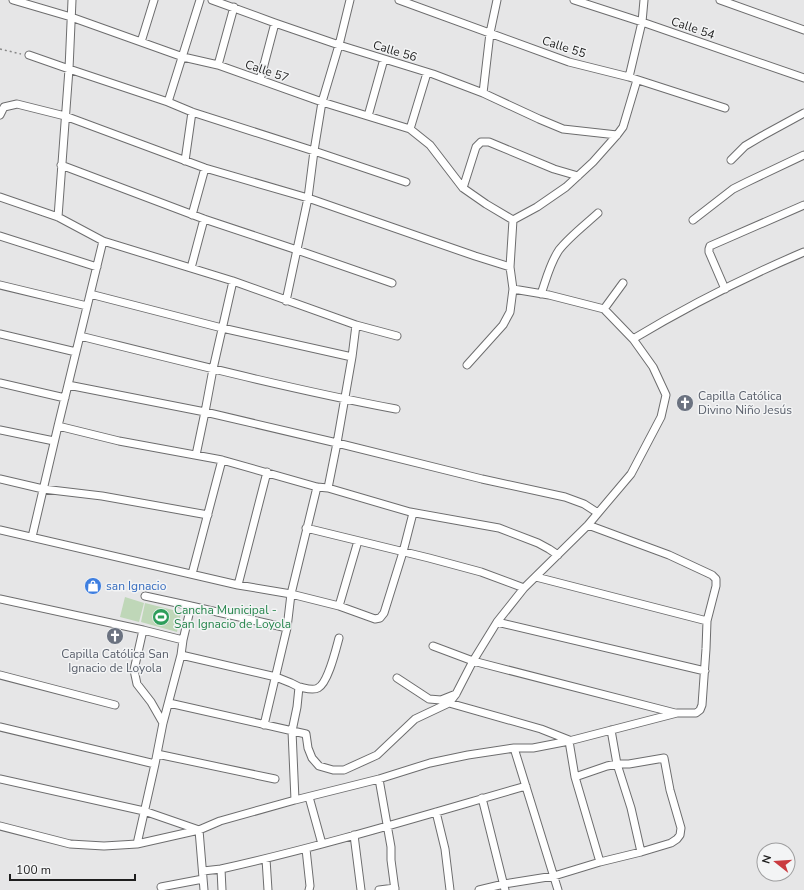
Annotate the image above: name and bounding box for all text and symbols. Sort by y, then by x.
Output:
street label: Calle 54 [669,13,717,43]
street label: Calle 55 [540,32,588,62]
street label: Calle 56 [371,37,419,65]
street label: Calle 57 [243,56,291,86]
place label: Capilla Católica Divino Niño Jesús [698,388,792,418]
church icon: Capilla Católica Divino Niño Jesús [675,393,695,413]
shop icon: san Ignacio [83,576,103,596]
place label: san Ignacio [106,578,167,594]
place label: Cancha Municipal - San Ignacio de Loyola [174,602,291,632]
sports icon: Cancha Municipal - San Ignacio de Loyola [151,607,171,627]
church icon: Capilla Católica San Ignacio de Loyola [105,626,125,646]
place label: Capilla Católica San Ignacio de Loyola [61,646,169,676]
north arrow [756,842,796,882]
text: N [759,853,775,865]
scale bar [10,856,135,882]
text: 100 m [16,862,51,878]

